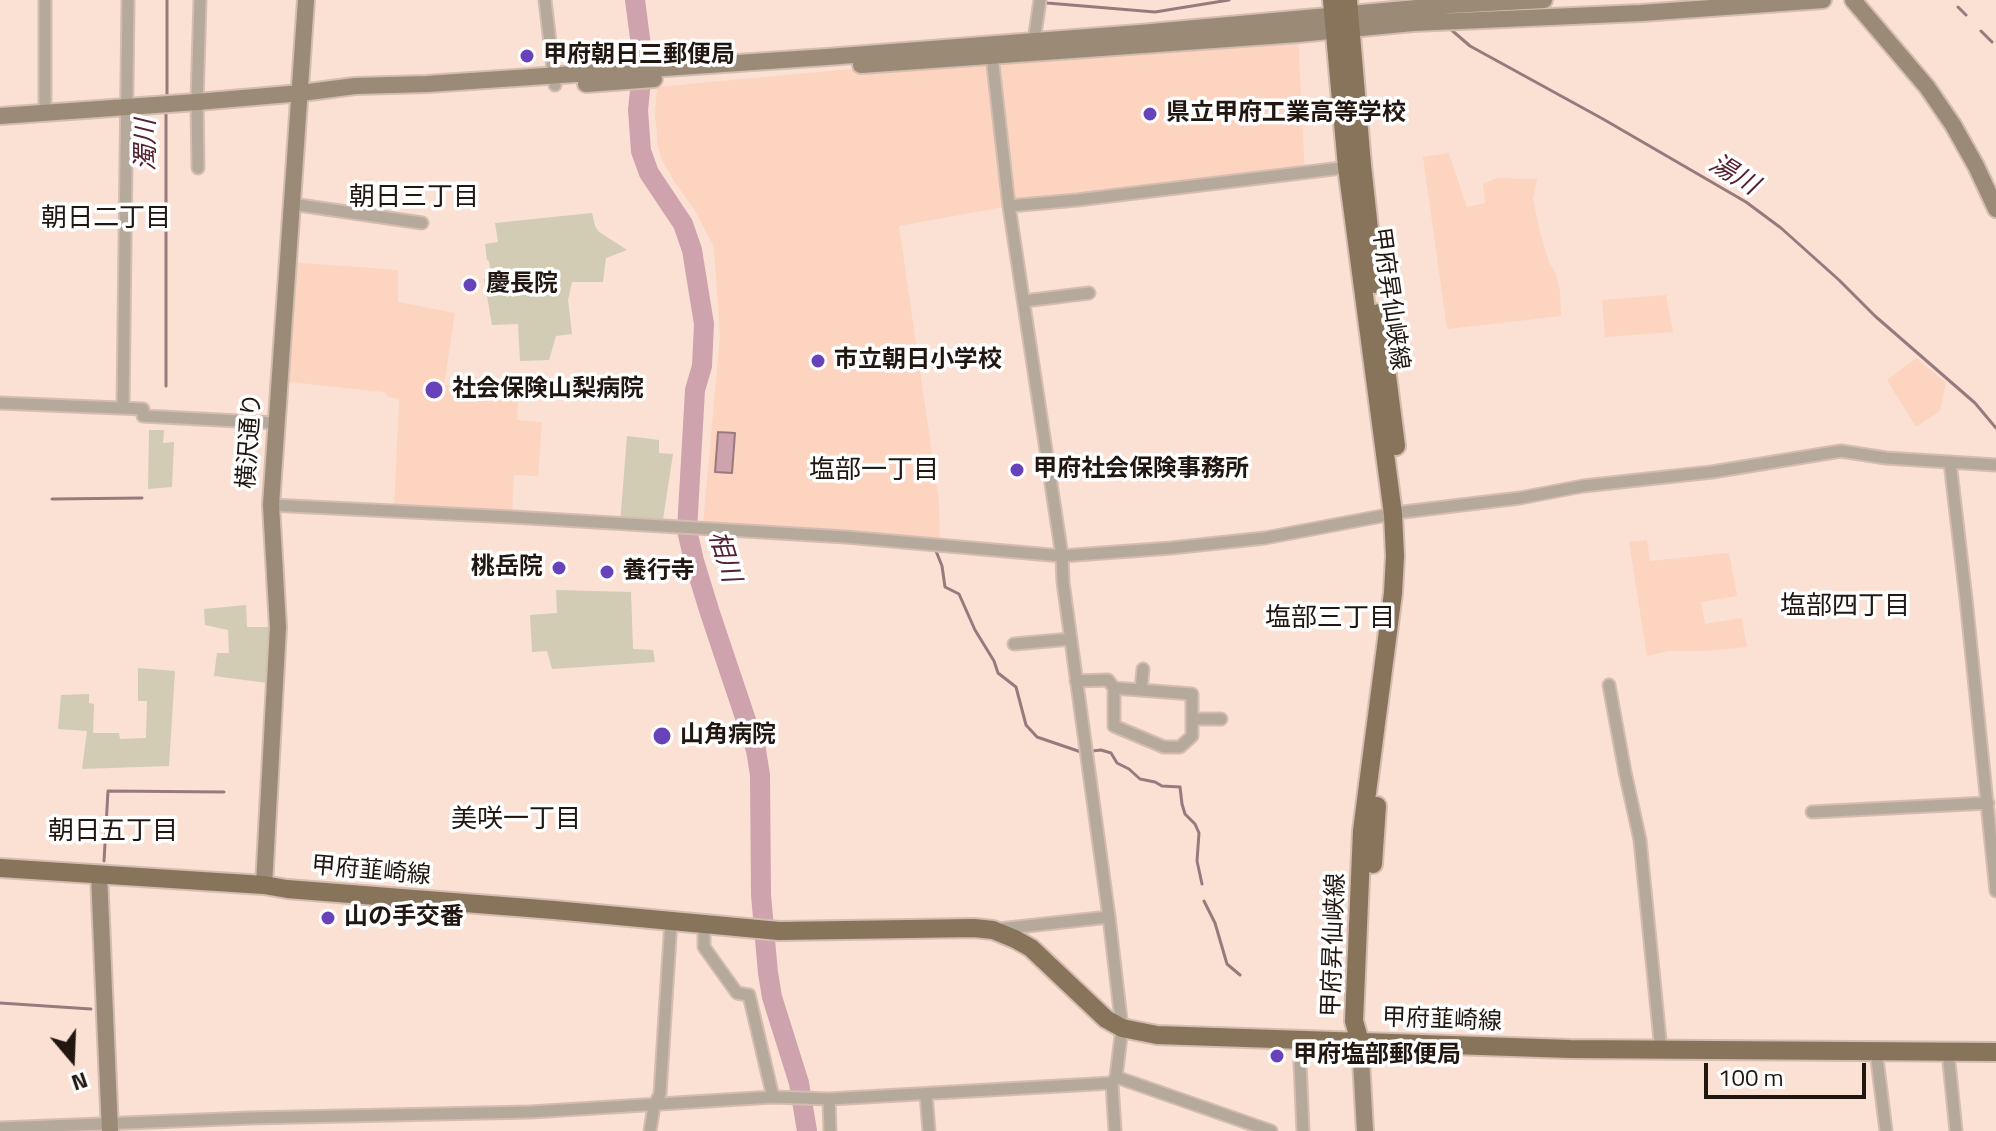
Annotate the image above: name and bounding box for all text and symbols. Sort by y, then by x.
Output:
place label: 甲府朝日三郵便局 [543,42,735,70]
marker: 甲府朝日三郵便局 [518,47,536,65]
place label: 県立甲府工業高等学校 [1166,100,1406,128]
marker: 県立甲府工業高等学校 [1141,105,1159,123]
water label: 濁川 [132,119,164,171]
water label: 湯川 [1703,149,1763,203]
district label: 朝日三丁目 [349,183,479,215]
district label: 朝日二丁目 [41,204,171,236]
street label: 甲府昇仙峡線 [1365,226,1413,372]
place label: 慶長院 [486,271,558,299]
marker: 慶長院 [461,276,479,294]
place label: 市立朝日小学校 [834,347,1002,375]
marker: 市立朝日小学校 [809,352,827,370]
place label: 社会保険山梨病院 [452,376,644,404]
marker: 社会保険山梨病院 [423,379,445,401]
street label: 横沢通り [233,392,269,490]
district label: 塩部一丁目 [809,456,939,488]
place label: 甲府社会保険事務所 [1033,456,1249,484]
marker: 甲府社会保険事務所 [1008,461,1026,479]
water label: 相川 [700,528,746,586]
place label: 桃岳院 [471,554,543,582]
place label: 養行寺 [623,558,695,586]
marker: 桃岳院 [550,559,568,577]
marker: 養行寺 [598,563,616,581]
district label: 塩部四丁目 [1780,592,1910,624]
district label: 塩部三丁目 [1265,604,1395,636]
place label: 山角病院 [680,722,776,750]
marker: 山角病院 [651,725,673,747]
district label: 美咲一丁目 [451,805,581,837]
district label: 朝日五丁目 [48,817,178,849]
street label: 甲府韮崎線 [310,852,432,892]
street label: 甲府昇仙峡線 [1318,873,1352,1017]
place label: 山の手交番 [344,904,464,932]
marker: 山の手交番 [319,909,337,927]
street label: 甲府韮崎線 [1382,1005,1502,1037]
north arrow [32,1019,112,1099]
place label: 甲府塩部郵便局 [1293,1042,1461,1070]
marker: 甲府塩部郵便局 [1268,1047,1286,1065]
scale bar [1708,1047,1870,1097]
text: 100 m [1718,1059,1784,1095]
text: N [67,1063,93,1100]

